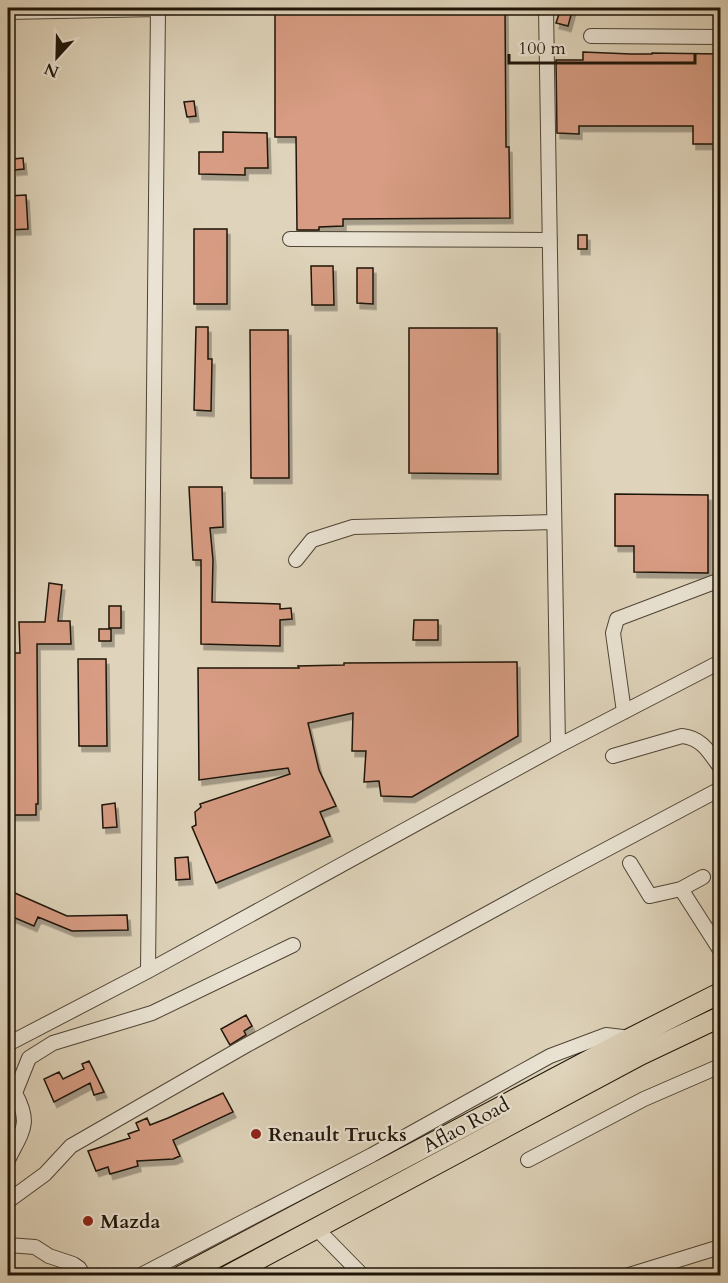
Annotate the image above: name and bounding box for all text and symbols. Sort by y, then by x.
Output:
north arrow [27,27,87,87]
scale bar [509,27,695,65]
text: 100 m [518,36,566,61]
text: N [41,57,62,83]
street label: Aflao Road [418,1091,514,1159]
place label: Renault Trucks [268,1121,407,1148]
marker: Renault Trucks [249,1127,263,1141]
place label: Mazda [100,1208,160,1235]
marker: Mazda [81,1214,95,1228]

